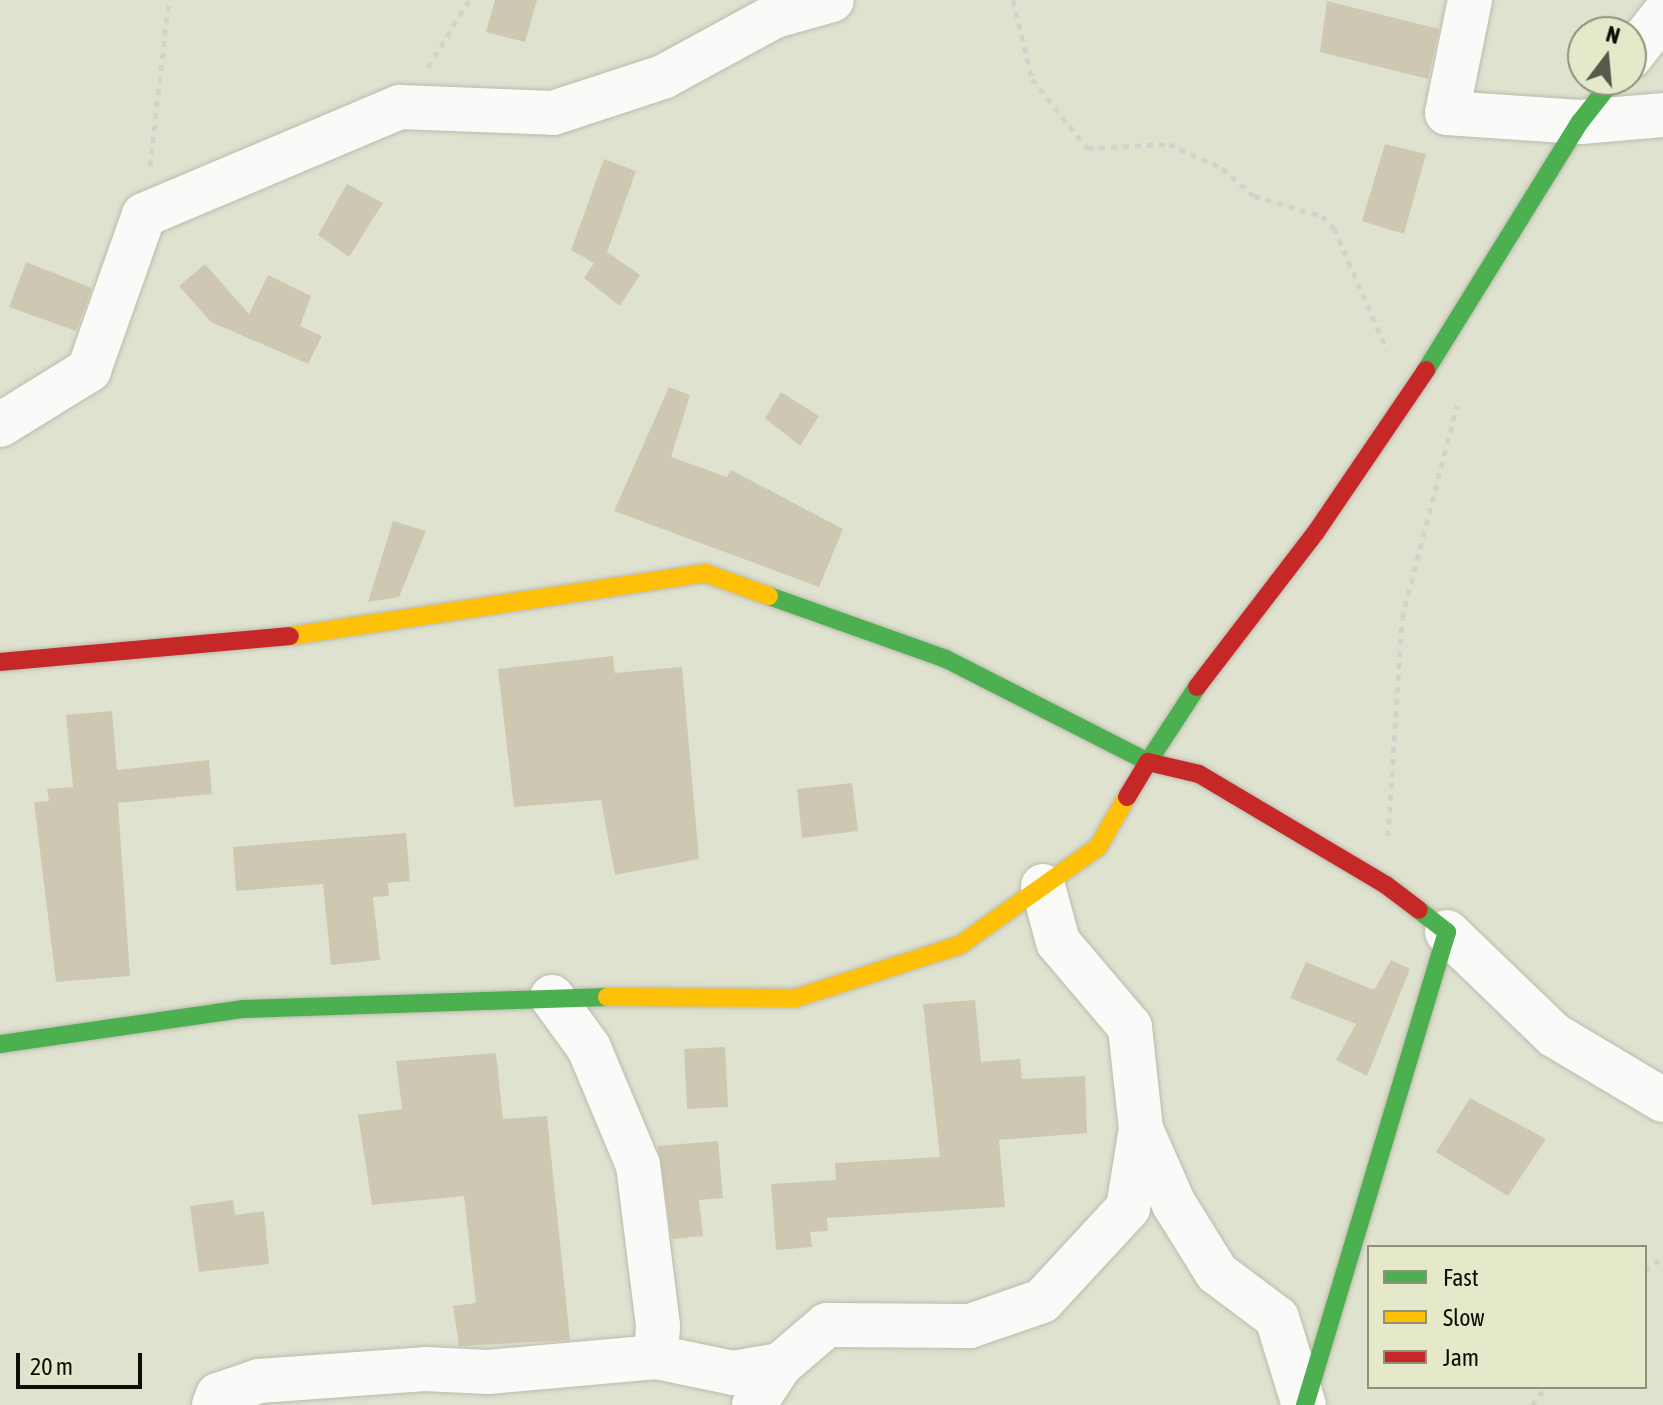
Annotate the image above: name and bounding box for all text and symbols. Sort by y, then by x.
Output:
north arrow [1567,16,1647,96]
text: N [1603,21,1623,49]
legend [1367,1245,1647,1389]
text: Fast [1443,1264,1479,1291]
text: Slow [1443,1304,1485,1331]
scale bar [20,1337,146,1387]
text: Jam [1443,1344,1479,1371]
text: 20 m [30,1353,73,1380]

